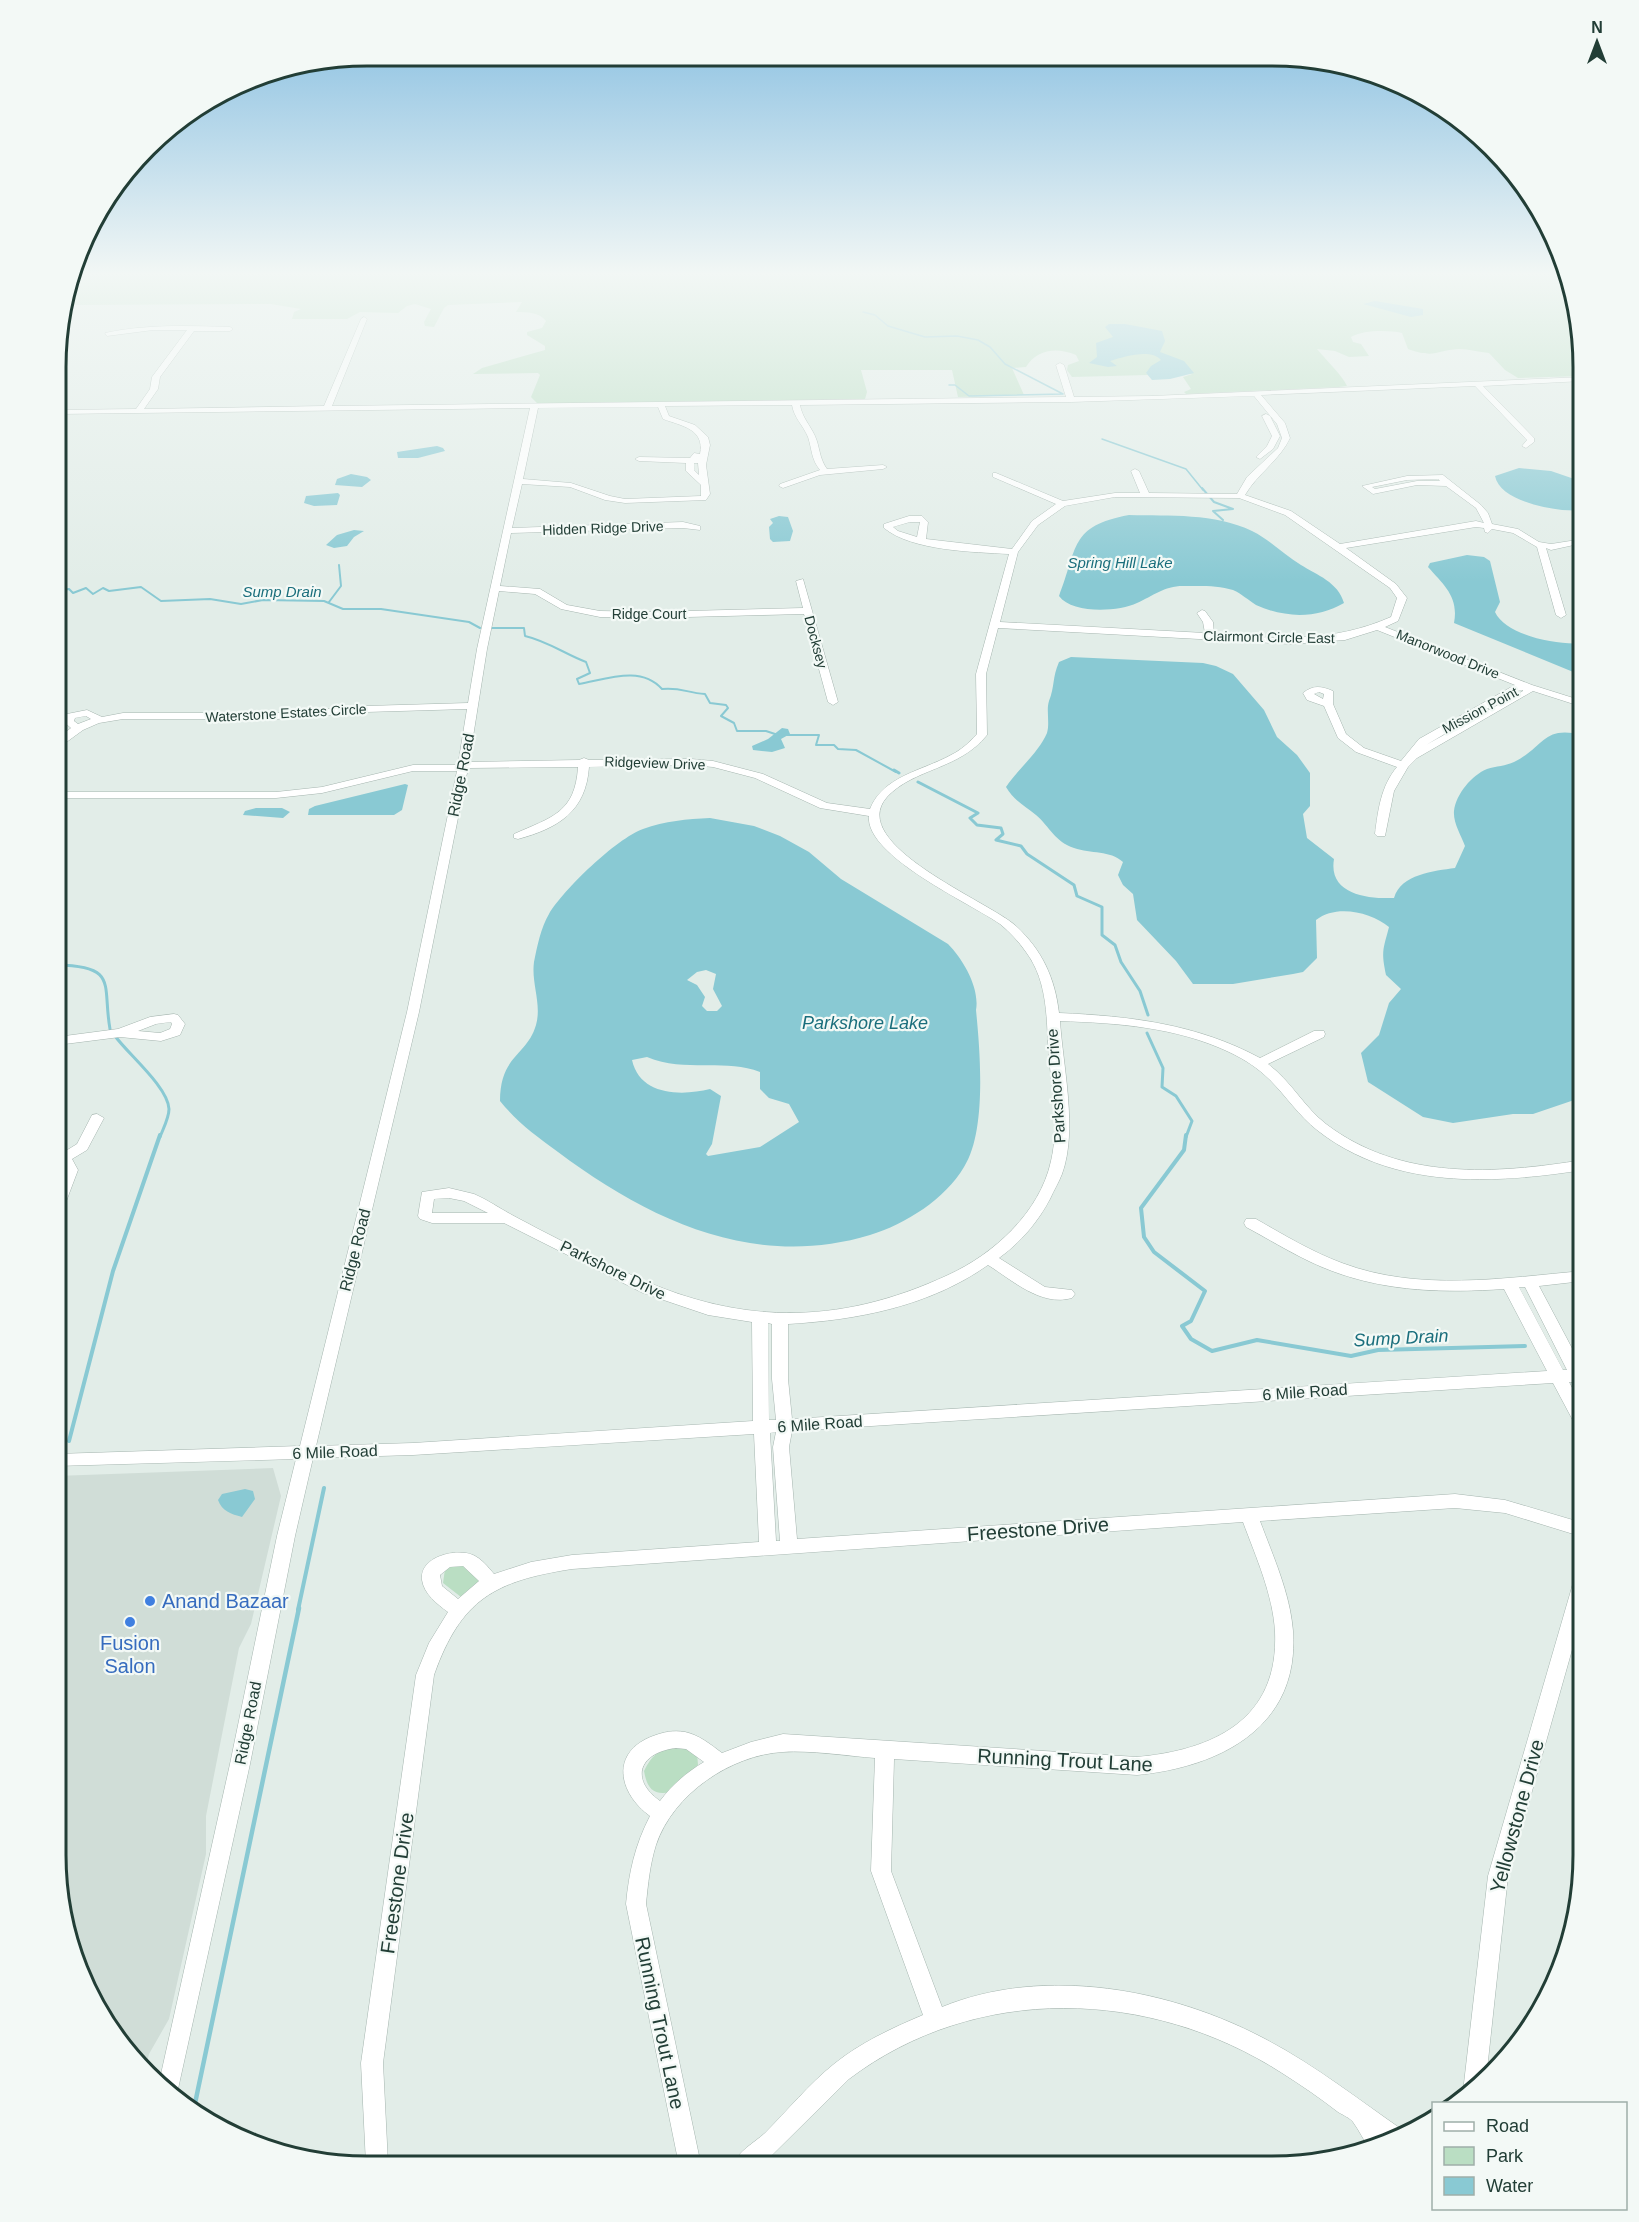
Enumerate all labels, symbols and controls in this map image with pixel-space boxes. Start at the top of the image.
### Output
north arrow [1567,12,1627,72]
text: N [1591,19,1603,36]
street label: Hidden Ridge Drive [542,518,664,538]
water label: Spring Hill Lake [1067,554,1173,571]
water label: Sump Drain [242,583,322,600]
street label: Ridge Court [612,606,686,622]
street label: Docksey [801,614,831,670]
street label: Manorwood Drive [1394,626,1502,682]
street label: Clairmont Circle East [1203,628,1335,646]
street label: Mission Point [1439,683,1521,737]
street label: Waterstone Estates Circle [205,701,367,725]
street label: Ridge Road [445,732,477,818]
street label: Ridgeview Drive [604,753,706,773]
water label: Parkshore Lake [802,1013,928,1033]
street label: Parkshore Drive [1044,1028,1068,1144]
street label: Ridge Road [337,1207,373,1293]
street label: Parkshore Drive [558,1237,668,1303]
water label: Sump Drain [1353,1326,1449,1350]
street label: 6 Mile Road [1262,1381,1348,1403]
street label: 6 Mile Road [777,1413,863,1435]
street label: 6 Mile Road [292,1442,378,1462]
street label: Freestone Drive [966,1513,1110,1545]
place label: Anand Bazaar [162,1590,289,1612]
marker: Anand Bazaar [143,1594,157,1608]
marker: Fusion Salon [123,1615,137,1629]
place label: Fusion Salon [100,1632,160,1677]
street label: Ridge Road [232,1680,264,1766]
street label: Yellowstone Drive [1486,1737,1548,1895]
street label: Running Trout Lane [977,1744,1153,1776]
street label: Freestone Drive [376,1811,418,1955]
street label: Running Trout Lane [631,1935,689,2111]
legend [1432,2102,1627,2210]
text: Road [1486,2116,1529,2136]
text: Park [1486,2146,1524,2166]
text: Water [1486,2176,1533,2196]

